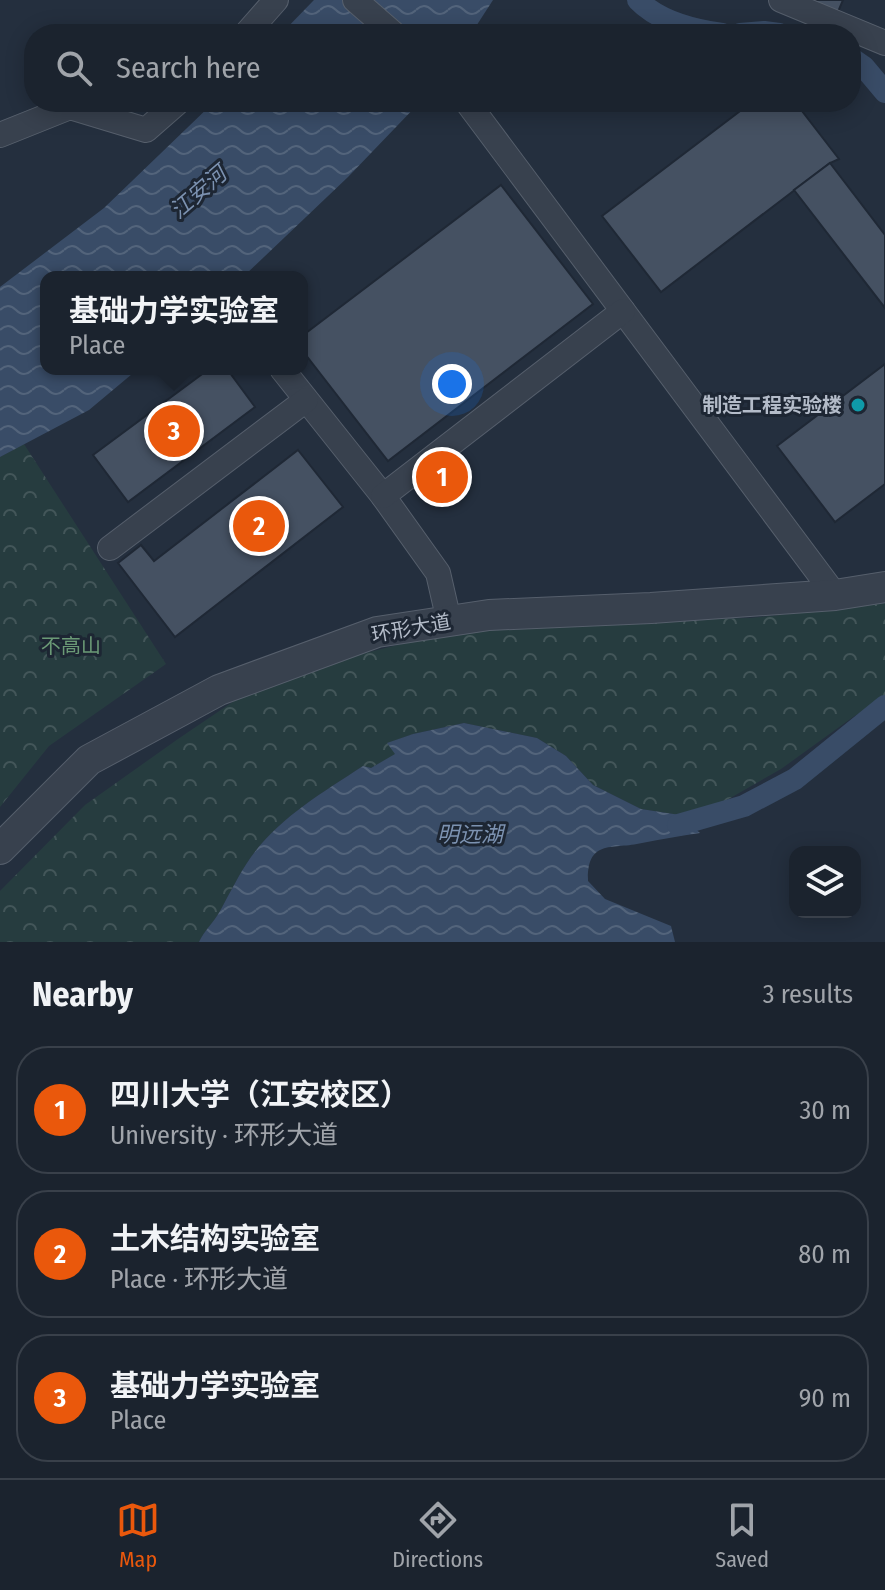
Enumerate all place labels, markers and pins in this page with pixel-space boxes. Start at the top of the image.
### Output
place label: 制造工程实验楼 [702,393,842,417]
marker: 制造工程实验楼 [849,396,867,414]
pin: 3 [148,401,200,461]
pin: 1 [416,447,468,507]
pin: 2 [233,496,285,556]

